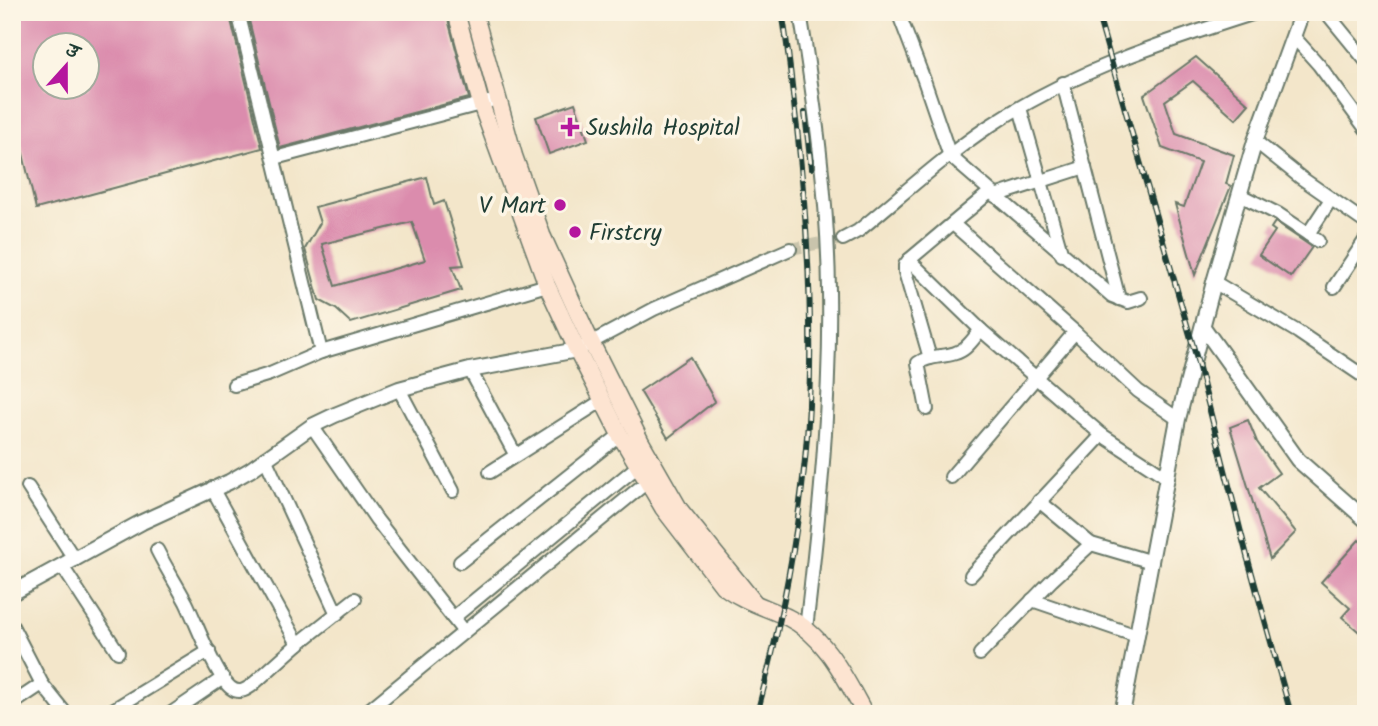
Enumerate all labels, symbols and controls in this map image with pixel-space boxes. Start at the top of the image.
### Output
north arrow [32,32,102,102]
text: उ [60,36,86,70]
place label: Sushila Hospital [586,111,740,147]
marker: Sushila Hospital [560,117,580,137]
place label: V Mart [479,189,547,225]
marker: V Mart [552,197,568,213]
place label: Firstcry [589,216,662,252]
marker: Firstcry [567,224,583,240]

